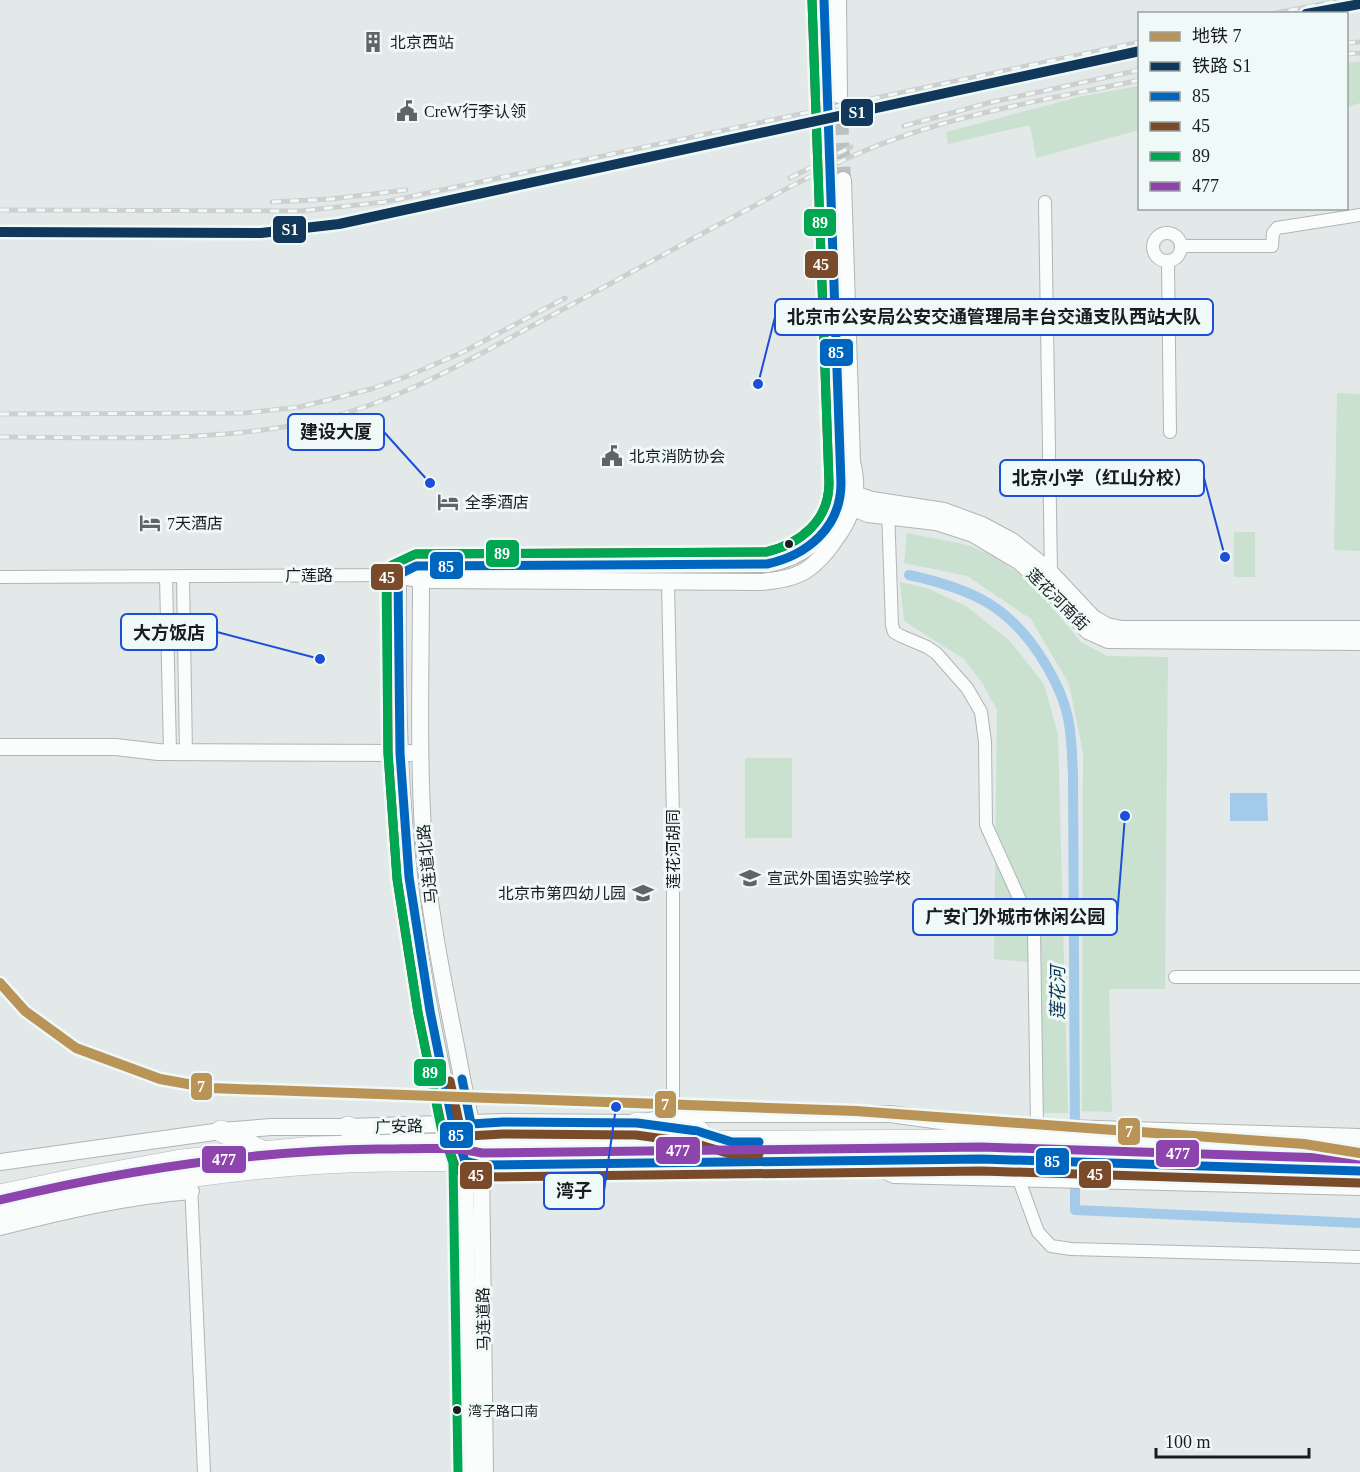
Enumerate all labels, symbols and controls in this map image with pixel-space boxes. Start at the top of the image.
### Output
legend [1138,12,1348,210]
text: 地铁 7 [1192,26,1242,46]
building icon: 北京西站 [361,30,385,54]
place label: 北京西站 [390,34,454,51]
text: 铁路 S1 [1192,56,1252,76]
text: 85 [1192,86,1210,106]
line badge: S1 [840,98,874,127]
public building icon: CreW行李认领 [395,99,419,123]
place label: CreW行李认领 [424,103,526,120]
text: S1 [849,104,865,121]
text: 45 [1192,116,1210,136]
text: 89 [1192,146,1210,166]
text: 477 [1192,176,1219,196]
line badge: 89 [803,208,837,237]
text: 89 [812,214,828,231]
line badge: S1 [272,215,307,244]
text: S1 [282,221,298,238]
line badge: 45 [804,250,839,279]
text: 45 [813,256,829,273]
callout: 北京市公安局公安交通管理局丰台交通支队西站大队 [775,299,1213,335]
text: 北京市公安局公安交通管理局丰台交通支队西站大队 [787,307,1201,327]
line badge: 85 [819,338,854,367]
text: 85 [828,344,844,361]
callout: 建设大厦 [288,414,384,450]
text: 建设大厦 [300,422,372,442]
public building icon: 北京消防协会 [600,444,624,468]
place label: 北京消防协会 [629,448,725,465]
callout: 北京小学（红山分校） [1000,460,1204,496]
text: 北京小学（红山分校） [1012,468,1192,488]
hotel icon: 全季酒店 [436,490,460,514]
place label: 全季酒店 [465,494,529,511]
hotel icon: 7天酒店 [138,511,162,535]
place label: 7天酒店 [167,515,223,532]
unlabelled marker [783,538,795,550]
line badge: 89 [485,539,520,568]
text: 89 [494,545,510,562]
line badge: 85 [429,551,464,580]
text: 85 [438,558,454,575]
line badge: 45 [370,563,404,591]
street label: 莲花河南街 [1023,565,1092,634]
street label: 广莲路 [285,567,333,584]
text: 45 [379,569,395,586]
callout: 大方饭店 [121,614,217,650]
text: 大方饭店 [133,623,205,643]
street label: 莲花河胡同 [665,809,682,889]
street label: 马连道北路 [415,823,440,905]
school or university icon: 宣武外国语实验学校 [738,866,762,890]
place label: 宣武外国语实验学校 [767,870,911,887]
school or university icon: 北京市第四幼儿园 [631,881,655,905]
place label: 北京市第四幼儿园 [498,885,626,902]
callout: 广安门外城市休闲公园 [913,899,1117,935]
text: 广安门外城市休闲公园 [925,907,1105,927]
water label: 莲花河 [1048,963,1068,1020]
line badge: 89 [413,1058,447,1087]
text: 89 [422,1064,438,1081]
line badge: 7 [190,1072,213,1101]
text: 7 [197,1078,205,1095]
line badge: 7 [654,1090,677,1119]
text: 7 [661,1096,669,1113]
line badge: 7 [1117,1117,1141,1146]
street label: 广安路 [375,1118,423,1135]
line badge: 85 [439,1121,474,1149]
text: 7 [1125,1123,1133,1140]
text: 85 [448,1127,464,1144]
line badge: 477 [655,1136,701,1165]
line badge: 477 [1155,1139,1200,1168]
text: 477 [666,1142,690,1159]
line badge: 477 [201,1145,247,1174]
text: 477 [1166,1145,1190,1162]
line badge: 85 [1035,1147,1070,1176]
text: 477 [212,1151,236,1168]
text: 85 [1044,1153,1060,1170]
line badge: 45 [1078,1160,1112,1189]
line badge: 45 [459,1161,493,1190]
text: 45 [1087,1166,1103,1183]
text: 45 [468,1167,484,1184]
callout: 湾子 [544,1173,604,1209]
text: 湾子 [556,1181,592,1201]
street label: 马连道路 [474,1287,493,1351]
marker: 湾子路口南 [451,1404,463,1416]
place label: 湾子路口南 [468,1404,538,1419]
scale bar [1156,1421,1309,1459]
text: 100 m [1165,1432,1211,1452]

